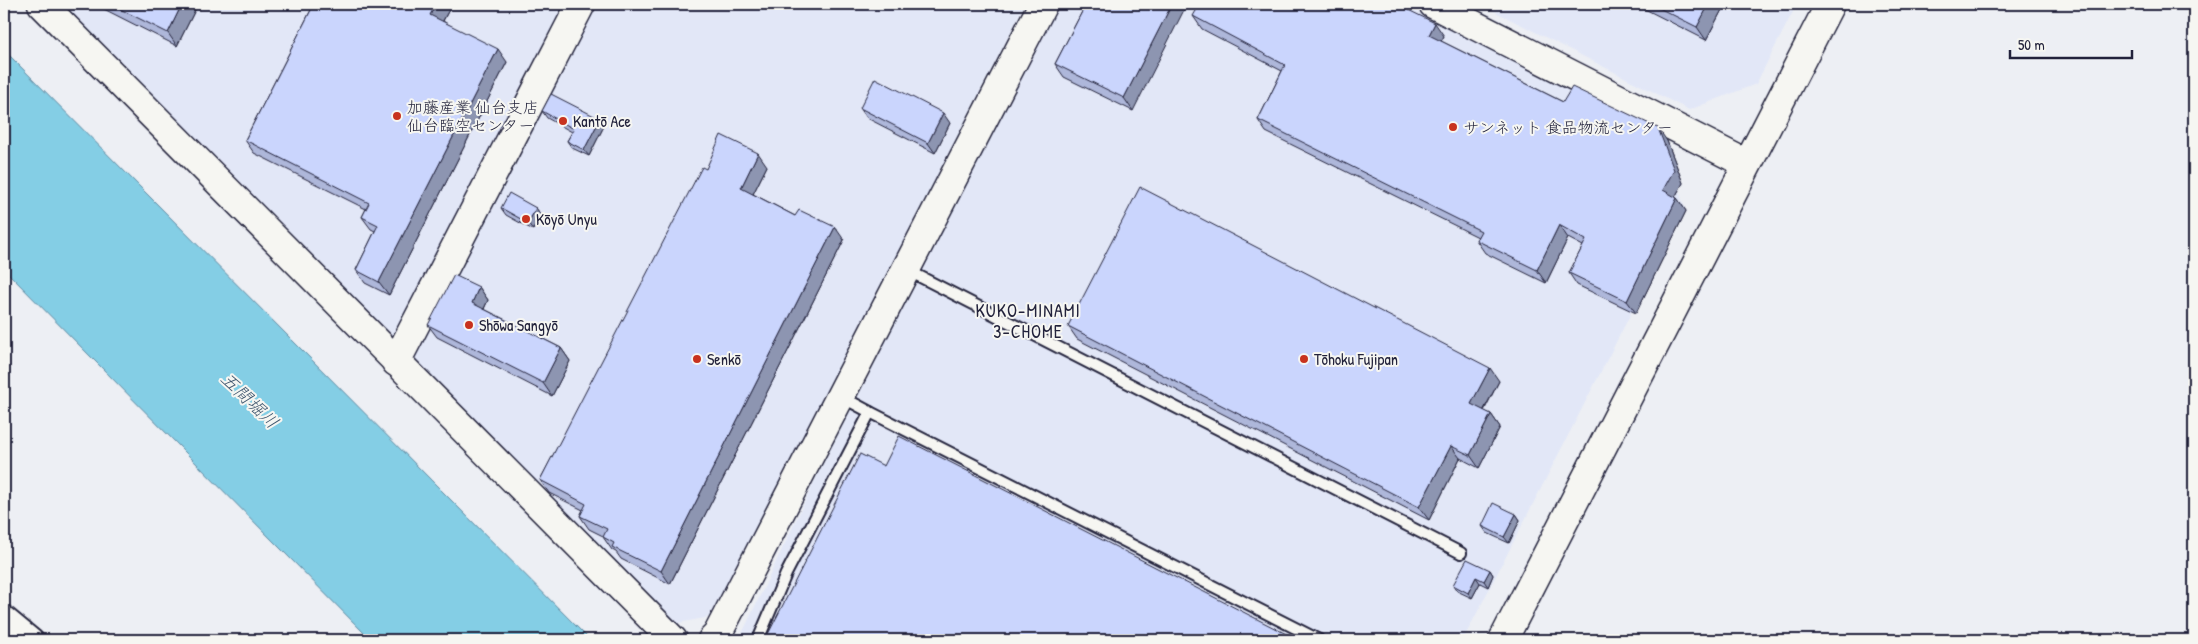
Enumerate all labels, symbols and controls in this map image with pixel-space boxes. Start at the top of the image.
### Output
scale bar [2010,28,2133,60]
text: 50 m [2018,34,2045,55]
place label: 加藤産業 仙台支店 仙台臨空センター [407,96,539,136]
marker: 加藤産業 仙台支店 仙台臨空センター [391,110,403,122]
place label: Kantō Ace [573,110,632,132]
marker: Kantō Ace [557,115,569,127]
place label: サンネット 食品物流センター [1463,116,1673,138]
marker: サンネット 食品物流センター [1447,121,1459,133]
place label: Kōyō Unyu [536,208,598,230]
marker: Kōyō Unyu [520,213,532,225]
district label: KUKO-MINAMI 3-CHOME [975,298,1081,344]
place label: Shōwa Sangyō [479,314,559,336]
marker: Shōwa Sangyō [463,319,475,331]
place label: Senkō [707,348,742,370]
place label: Tōhoku Fujipan [1314,348,1398,370]
marker: Senkō [691,353,703,365]
marker: Tōhoku Fujipan [1298,353,1310,365]
water label: 五間堀川 [215,366,285,434]

